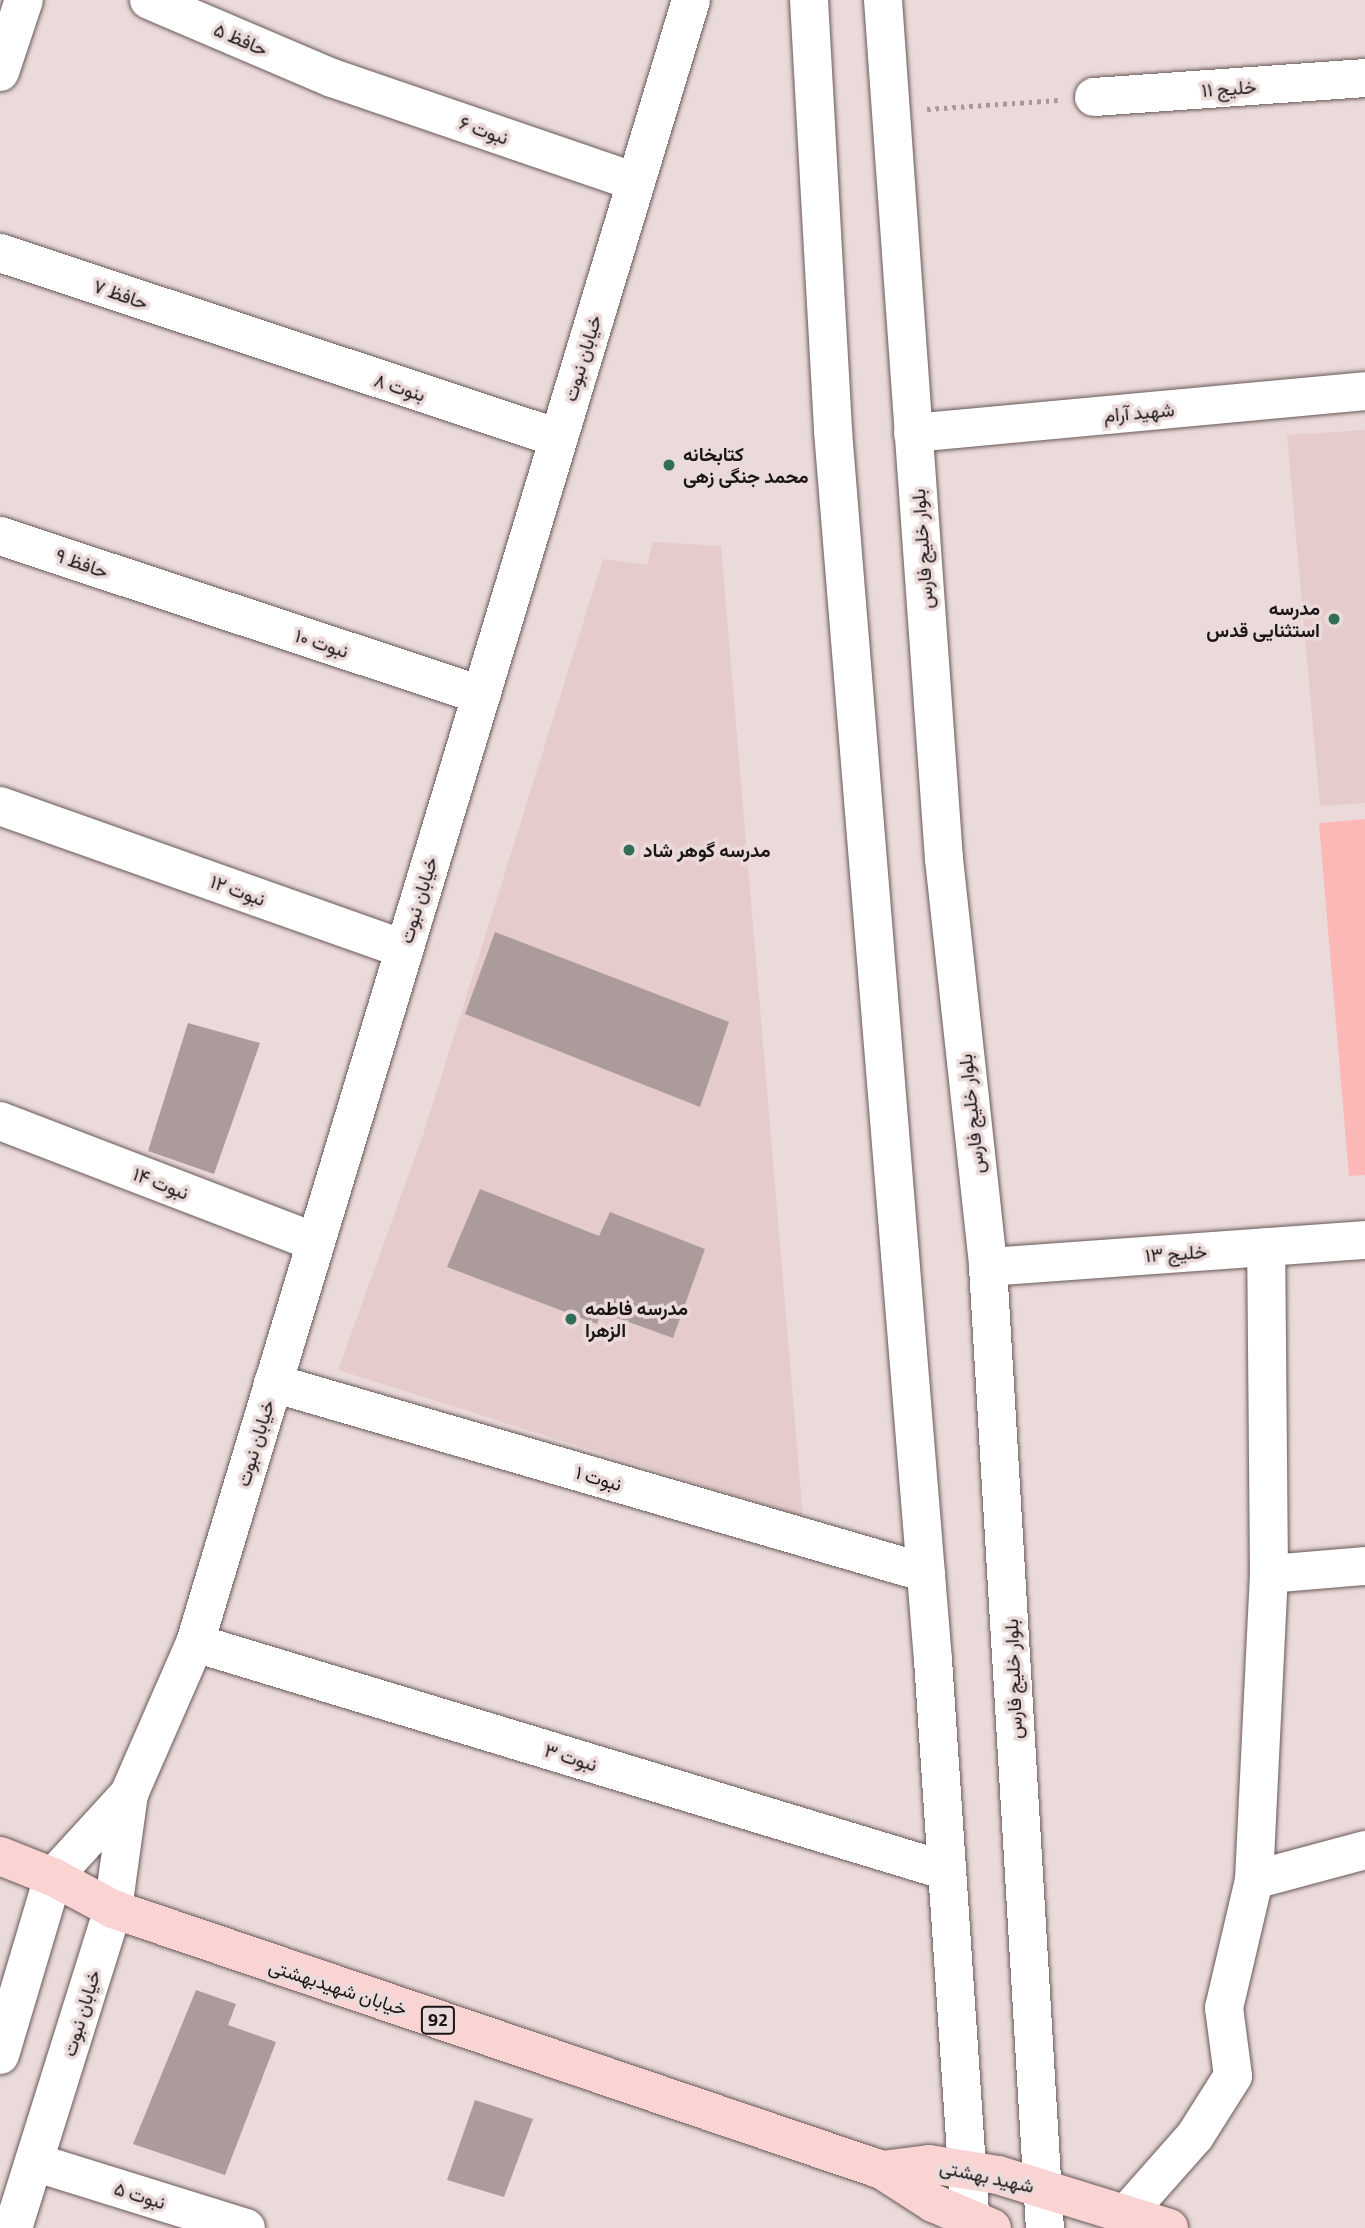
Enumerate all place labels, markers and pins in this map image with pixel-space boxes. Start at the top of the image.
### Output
place label: کتابخانه محمد جنگی زهی [683,443,809,487]
marker: کتابخانه محمد جنگی زهی [661,457,677,473]
place label: مدرسه استثنایی قدس [1206,597,1320,641]
marker: مدرسه استثنایی قدس [1326,611,1342,627]
place label: مدرسه گوهر شاد [643,839,771,861]
marker: مدرسه گوهر شاد [621,842,637,858]
place label: مدرسه فاطمه الزهرا [585,1297,688,1341]
marker: مدرسه فاطمه الزهرا [563,1311,579,1327]

